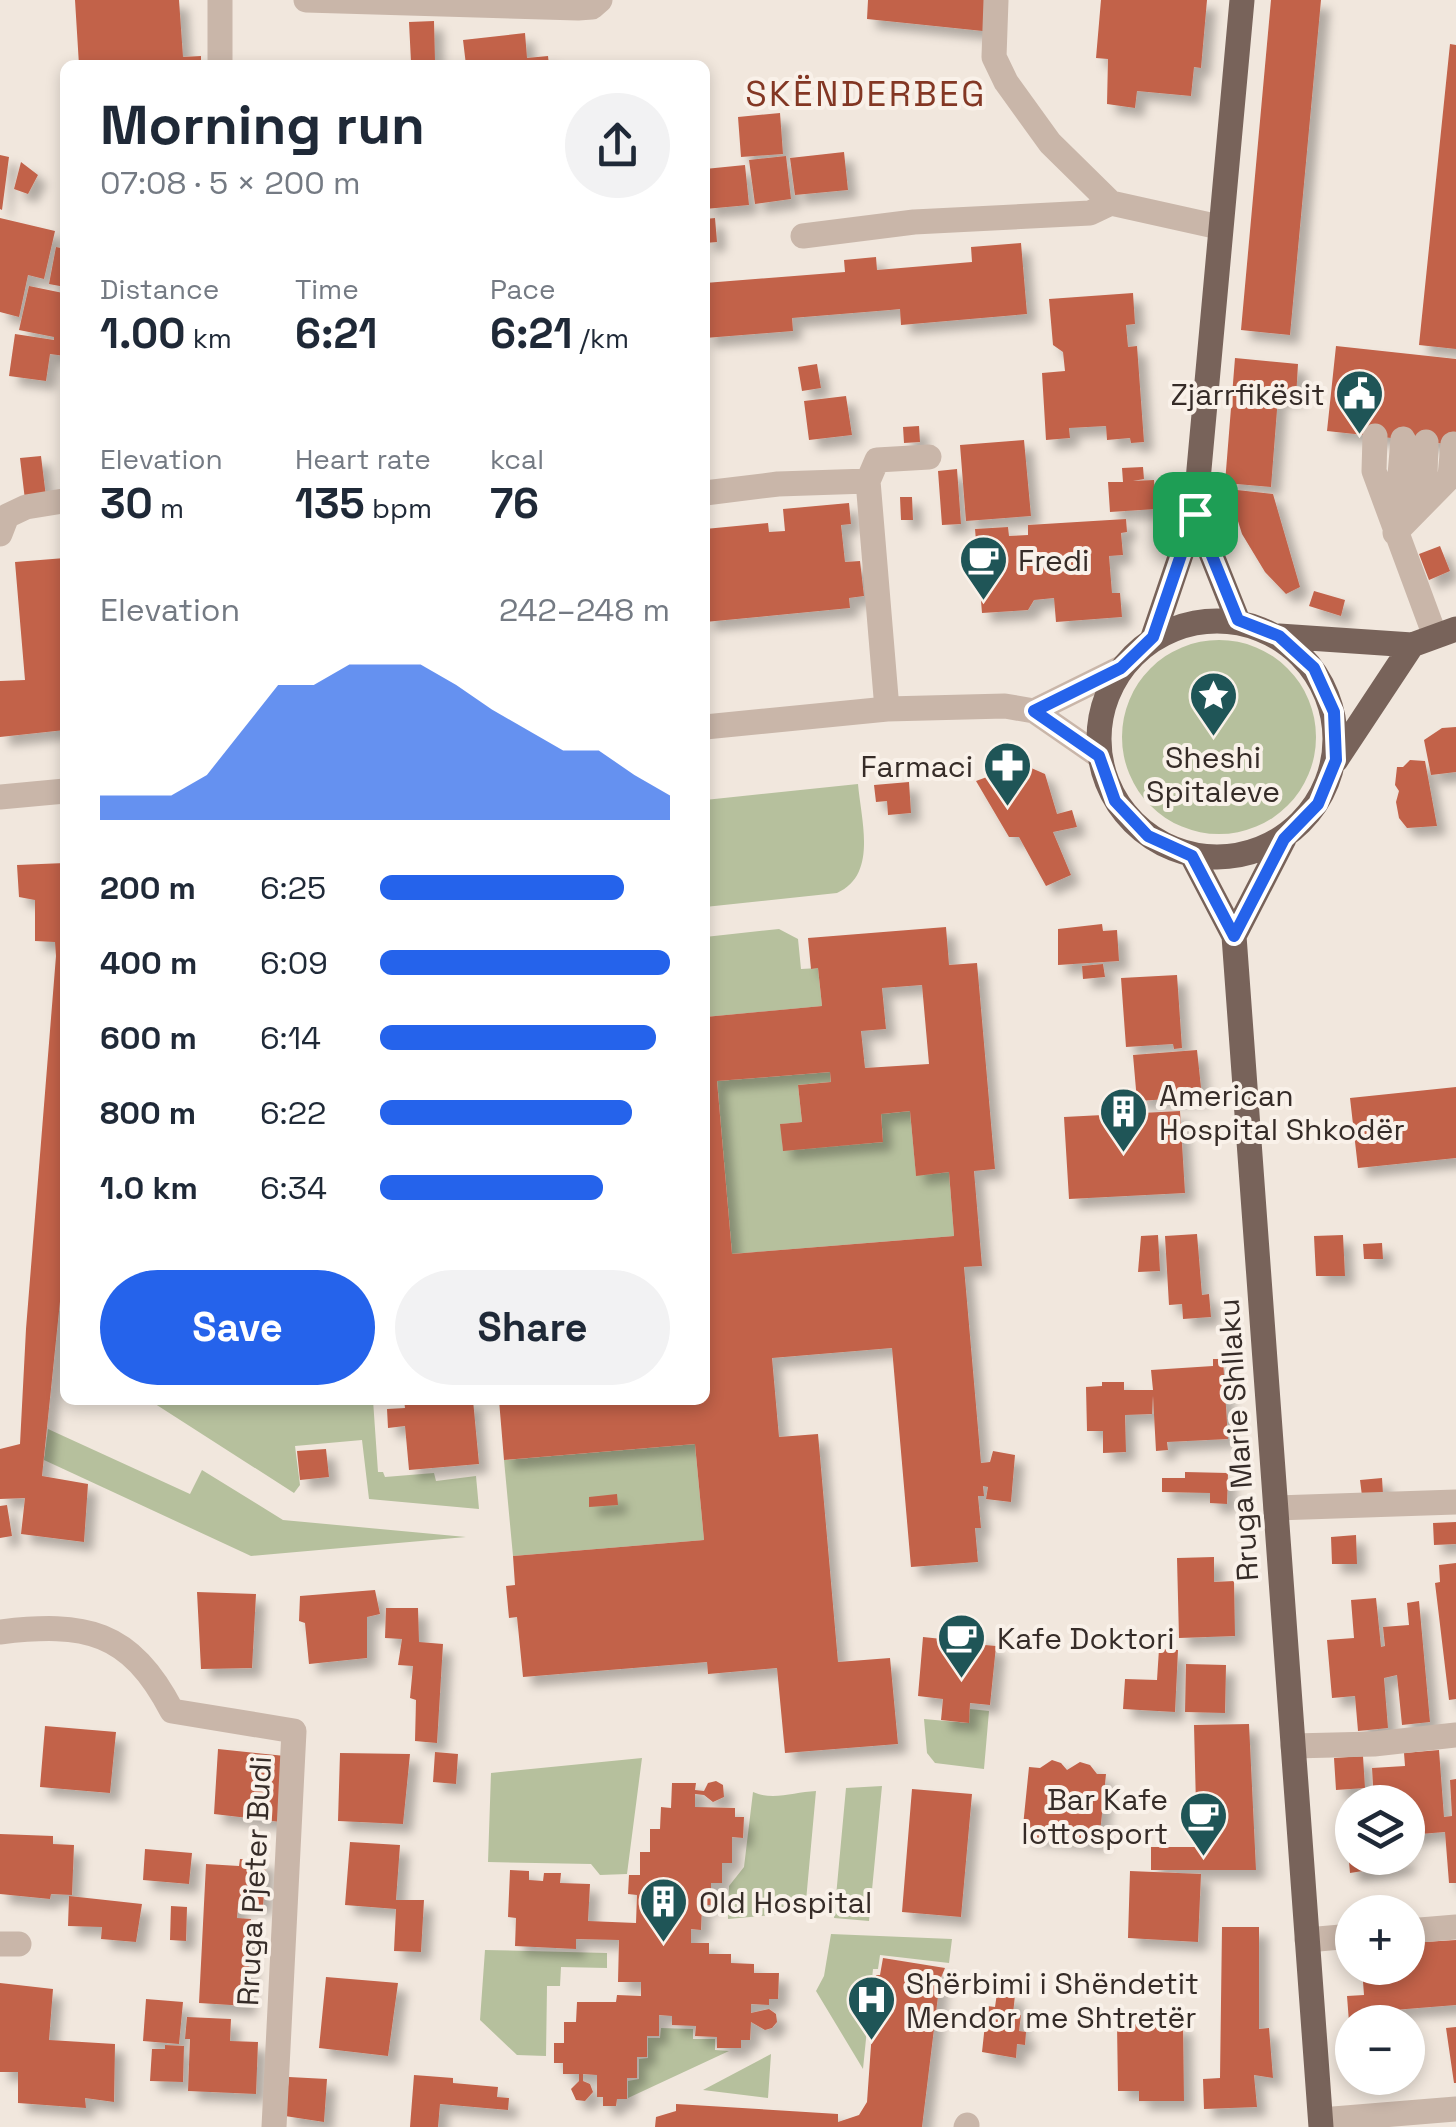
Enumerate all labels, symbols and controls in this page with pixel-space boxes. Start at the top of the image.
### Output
district label: SKËNDERBEG [745,72,987,116]
text: Morning run [100,90,425,160]
button: share [565,93,670,198]
text: 07:08 · 5 × 200 m [100,163,361,203]
text: Distance [100,271,219,307]
text: Time [295,271,359,307]
text: Pace [490,271,556,307]
text: 1.00 [100,307,185,360]
text: 6:21 [295,307,377,360]
text: 6:21 [490,307,572,360]
text: km [185,320,232,356]
text: /km [572,320,629,356]
public building icon: Zjarrfikësit [1334,368,1386,436]
place label: Zjarrfikësit [1170,375,1325,414]
text: Elevation [100,441,223,477]
text: Heart rate [295,441,431,477]
text: kcal [490,441,544,477]
pin [1153,472,1238,557]
text: 30 [100,477,153,530]
text: 135 [295,477,365,530]
text: 76 [490,477,539,530]
icon: arrive [1168,487,1223,542]
text: m [153,490,184,526]
text: bpm [365,490,432,526]
cafe icon: Fredi [957,534,1009,602]
place label: Fredi [1018,541,1089,580]
text: Elevation [100,590,240,630]
text: 242–248 m [499,590,670,630]
place icon: Sheshi Spitaleve [1187,670,1239,738]
place label: Sheshi Spitaleve [1146,738,1280,811]
pharmacy icon: Farmaci [982,740,1034,808]
place label: Farmaci [861,747,973,786]
text: 200 m [100,868,196,908]
text: 6:25 [260,868,326,908]
text: 400 m [100,943,197,983]
text: 6:09 [260,943,328,983]
text: 600 m [100,1018,197,1058]
text: 6:14 [260,1018,321,1058]
place label: American Hospital Shkodër [1159,1076,1405,1149]
building icon: American Hospital Shkodër [1098,1086,1150,1154]
text: 800 m [100,1093,196,1133]
text: 6:22 [260,1093,326,1133]
text: 1.0 km [100,1168,198,1208]
text: 6:34 [260,1168,327,1208]
button: Save [100,1270,375,1385]
button: Share [395,1270,670,1385]
street label: Rruga Marie Shllaku [1209,1297,1267,1583]
cafe icon: Kafe Doktori [936,1612,988,1680]
place label: Kafe Doktori [997,1619,1175,1658]
street label: Rruga Pjeter Budi [228,1755,280,2007]
place label: Bar Kafe lottosport [1021,1780,1168,1853]
map controls [1335,1785,1425,2095]
button: layers [1335,1785,1425,1875]
cafe icon: Bar Kafe lottosport [1177,1790,1229,1858]
building icon: Old Hospital [638,1876,690,1944]
place label: Old Hospital [699,1883,872,1922]
button: + [1335,1895,1425,1985]
place label: Shërbimi i Shëndetit Mendor me Shtretër [906,1964,1199,2037]
hospital icon: Shërbimi i Shëndetit Mendor me Shtretër [845,1974,897,2042]
button: − [1335,2005,1425,2095]

